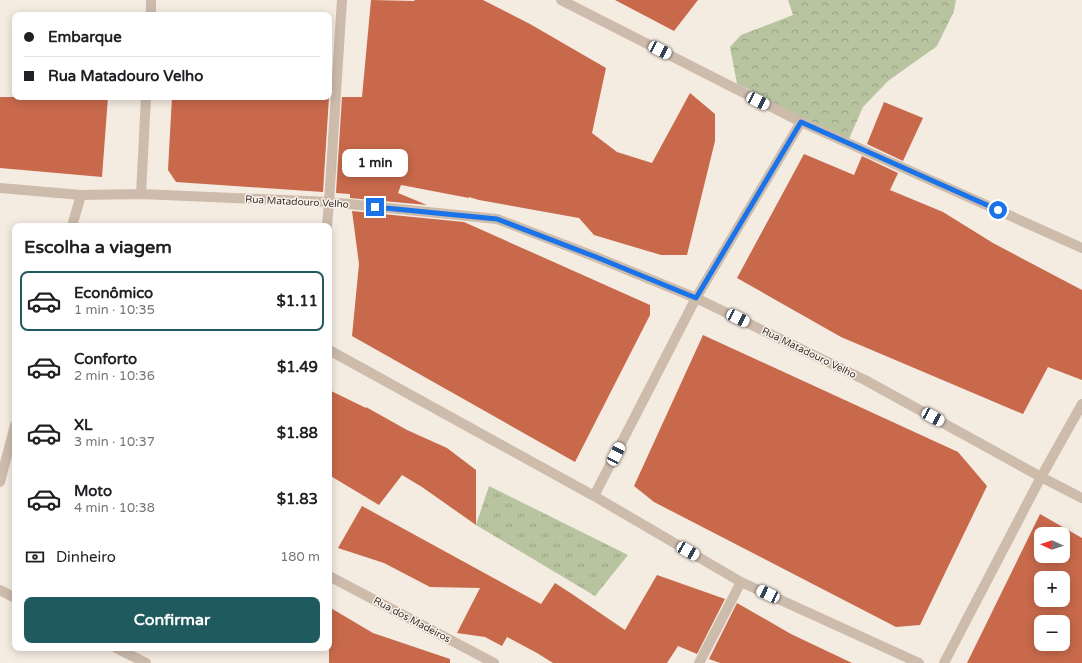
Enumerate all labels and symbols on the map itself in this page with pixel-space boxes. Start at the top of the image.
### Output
car [647,39,673,61]
car [745,90,771,112]
callout: 1 min [342,149,408,177]
street label: Rua Matadouro Velho [245,193,349,211]
route end [366,198,384,216]
route start [989,201,1007,219]
car [725,307,751,329]
street label: Rua Matadouro Velho [760,325,858,381]
car [920,406,946,428]
car [605,441,627,467]
north arrow [1034,527,1070,563]
car [675,540,701,562]
car [755,583,781,605]
street label: Rua dos Madeiros [371,595,453,645]

